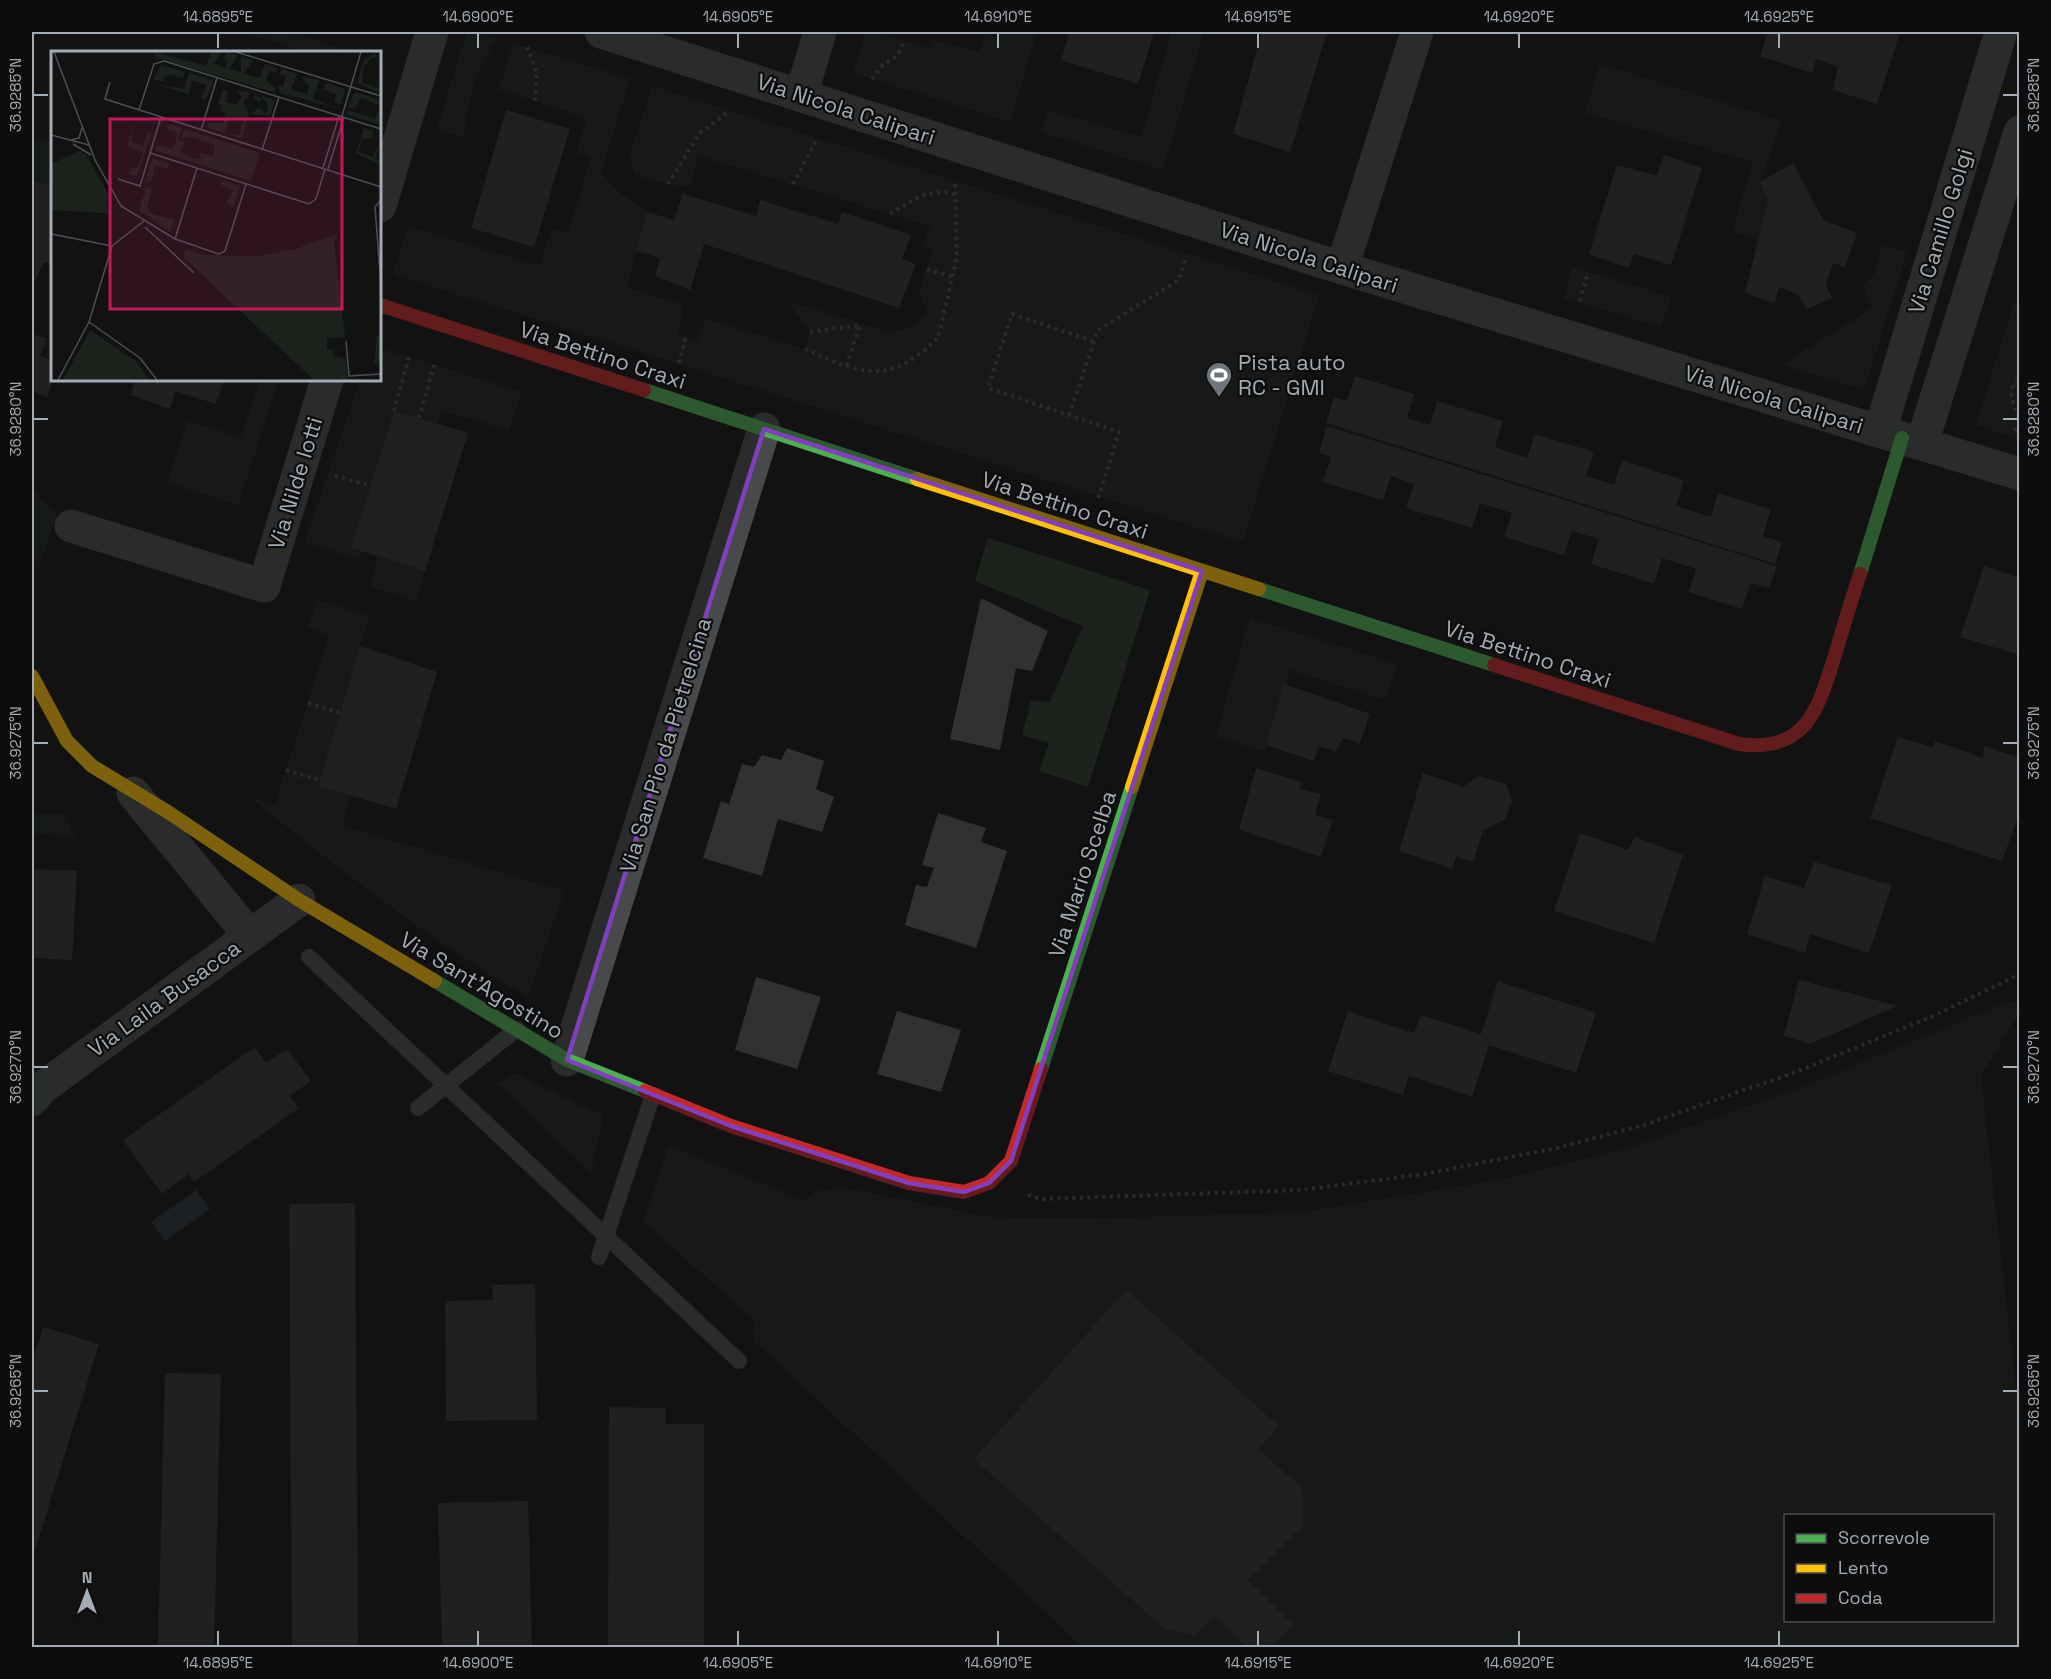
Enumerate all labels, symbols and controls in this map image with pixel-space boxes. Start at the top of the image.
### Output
text: 14.6895°E [183,7,253,26]
text: 14.6900°E [442,7,514,26]
text: 14.6905°E [703,7,773,26]
text: 14.6910°E [964,7,1032,26]
text: 14.6915°E [1224,7,1292,26]
text: 14.6920°E [1484,7,1554,26]
text: 14.6925°E [1744,7,1814,26]
inset map [51,51,381,381]
text: 36.9285°N [6,58,25,132]
text: 36.9285°N [2024,58,2043,132]
street label: Via Nicola Calipari [753,67,939,151]
street label: Via Camillo Golgi [1902,145,1978,317]
street label: Via Nicola Calipari [1216,215,1402,299]
street label: Via Bettino Craxi [516,315,690,395]
place label: Pista auto RC - GMI [1238,348,1345,401]
street label: Via Nicola Calipari [1681,358,1867,440]
sports icon: Pista auto RC - GMI [1204,360,1234,398]
text: 36.9280°N [6,382,25,456]
text: 36.9280°N [2024,382,2043,456]
street label: Via Nilde Iotti [262,413,328,553]
street label: Via Bettino Craxi [978,465,1152,545]
street label: Via San Pio da Pietrelcina [613,614,717,876]
street label: Via Bettino Craxi [1441,614,1615,694]
text: 36.9275°N [6,706,25,780]
text: 36.9275°N [2024,706,2043,780]
street label: Via Mario Scelba [1042,787,1122,961]
street label: Via Sant'Agostino [395,925,569,1045]
street label: Via Laila Busacca [82,933,246,1063]
text: 36.9270°N [6,1030,25,1104]
text: 36.9270°N [2024,1030,2043,1104]
text: 36.9265°N [6,1354,25,1428]
text: 36.9265°N [2024,1354,2043,1428]
legend [1784,1514,1994,1622]
text: Scorrevole [1838,1526,1930,1549]
text: Lento [1838,1556,1888,1579]
north arrow [57,1562,117,1622]
text: N [82,1567,92,1588]
text: Coda [1838,1586,1883,1609]
text: 14.6895°E [183,1653,253,1672]
text: 14.6900°E [442,1653,514,1672]
text: 14.6905°E [703,1653,773,1672]
text: 14.6910°E [964,1653,1032,1672]
text: 14.6915°E [1224,1653,1292,1672]
text: 14.6920°E [1484,1653,1554,1672]
text: 14.6925°E [1744,1653,1814,1672]

